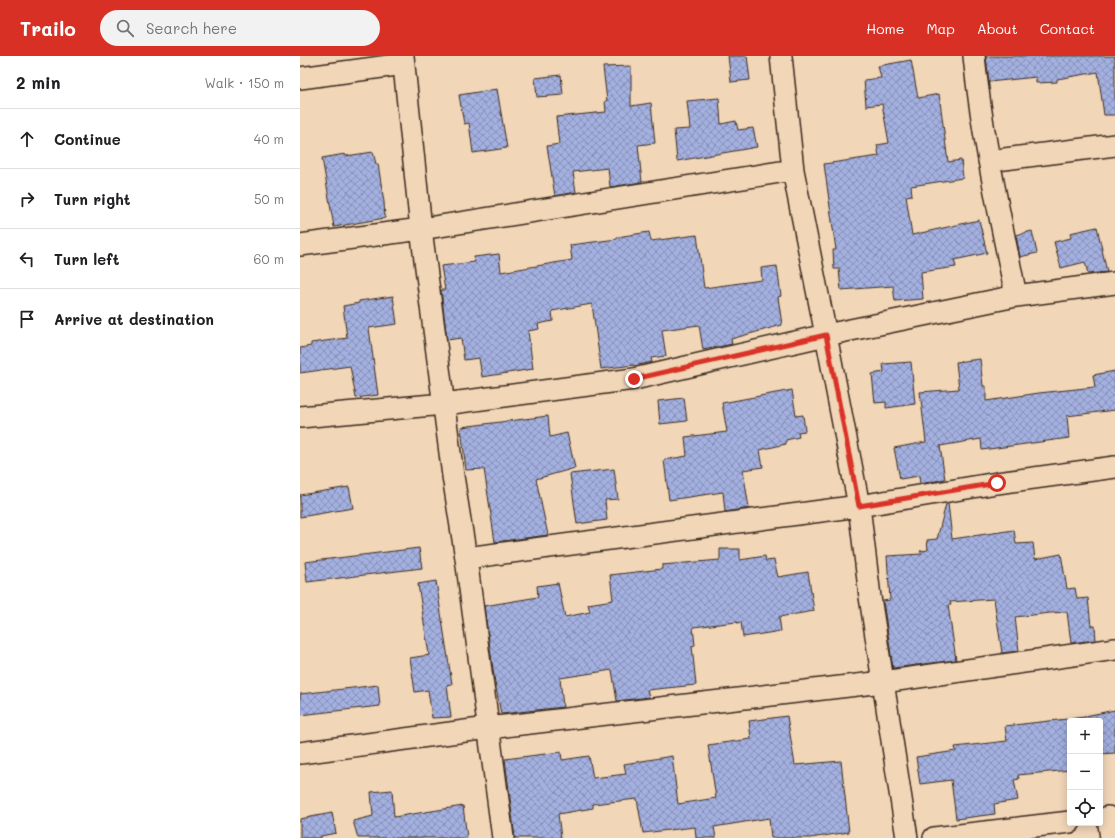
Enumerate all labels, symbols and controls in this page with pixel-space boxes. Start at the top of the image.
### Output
search box [100,10,380,46]
text: Trailo [20,16,76,41]
icon: search [114,17,136,39]
text: Search here [146,18,237,38]
text: Home [866,19,904,38]
text: Map [926,19,955,38]
text: About [977,19,1018,38]
text: Contact [1040,19,1095,38]
text: 2 min [16,71,61,93]
text: Walk · 150 m [204,74,284,91]
icon: ahead [16,128,38,150]
text: Continue [54,129,121,149]
text: 40 m [254,130,284,147]
icon: right [16,188,38,210]
text: Turn right [54,189,131,209]
text: 50 m [254,190,284,207]
icon: left [16,248,38,270]
text: Turn left [54,249,119,269]
text: 60 m [254,250,284,267]
icon: arrive [16,308,38,330]
text: Arrive at destination [54,309,214,329]
route end [625,370,643,388]
route start [988,474,1006,492]
map controls [1067,718,1103,826]
button: + [1067,718,1103,754]
button: − [1067,754,1103,790]
button: locate [1067,790,1103,826]

